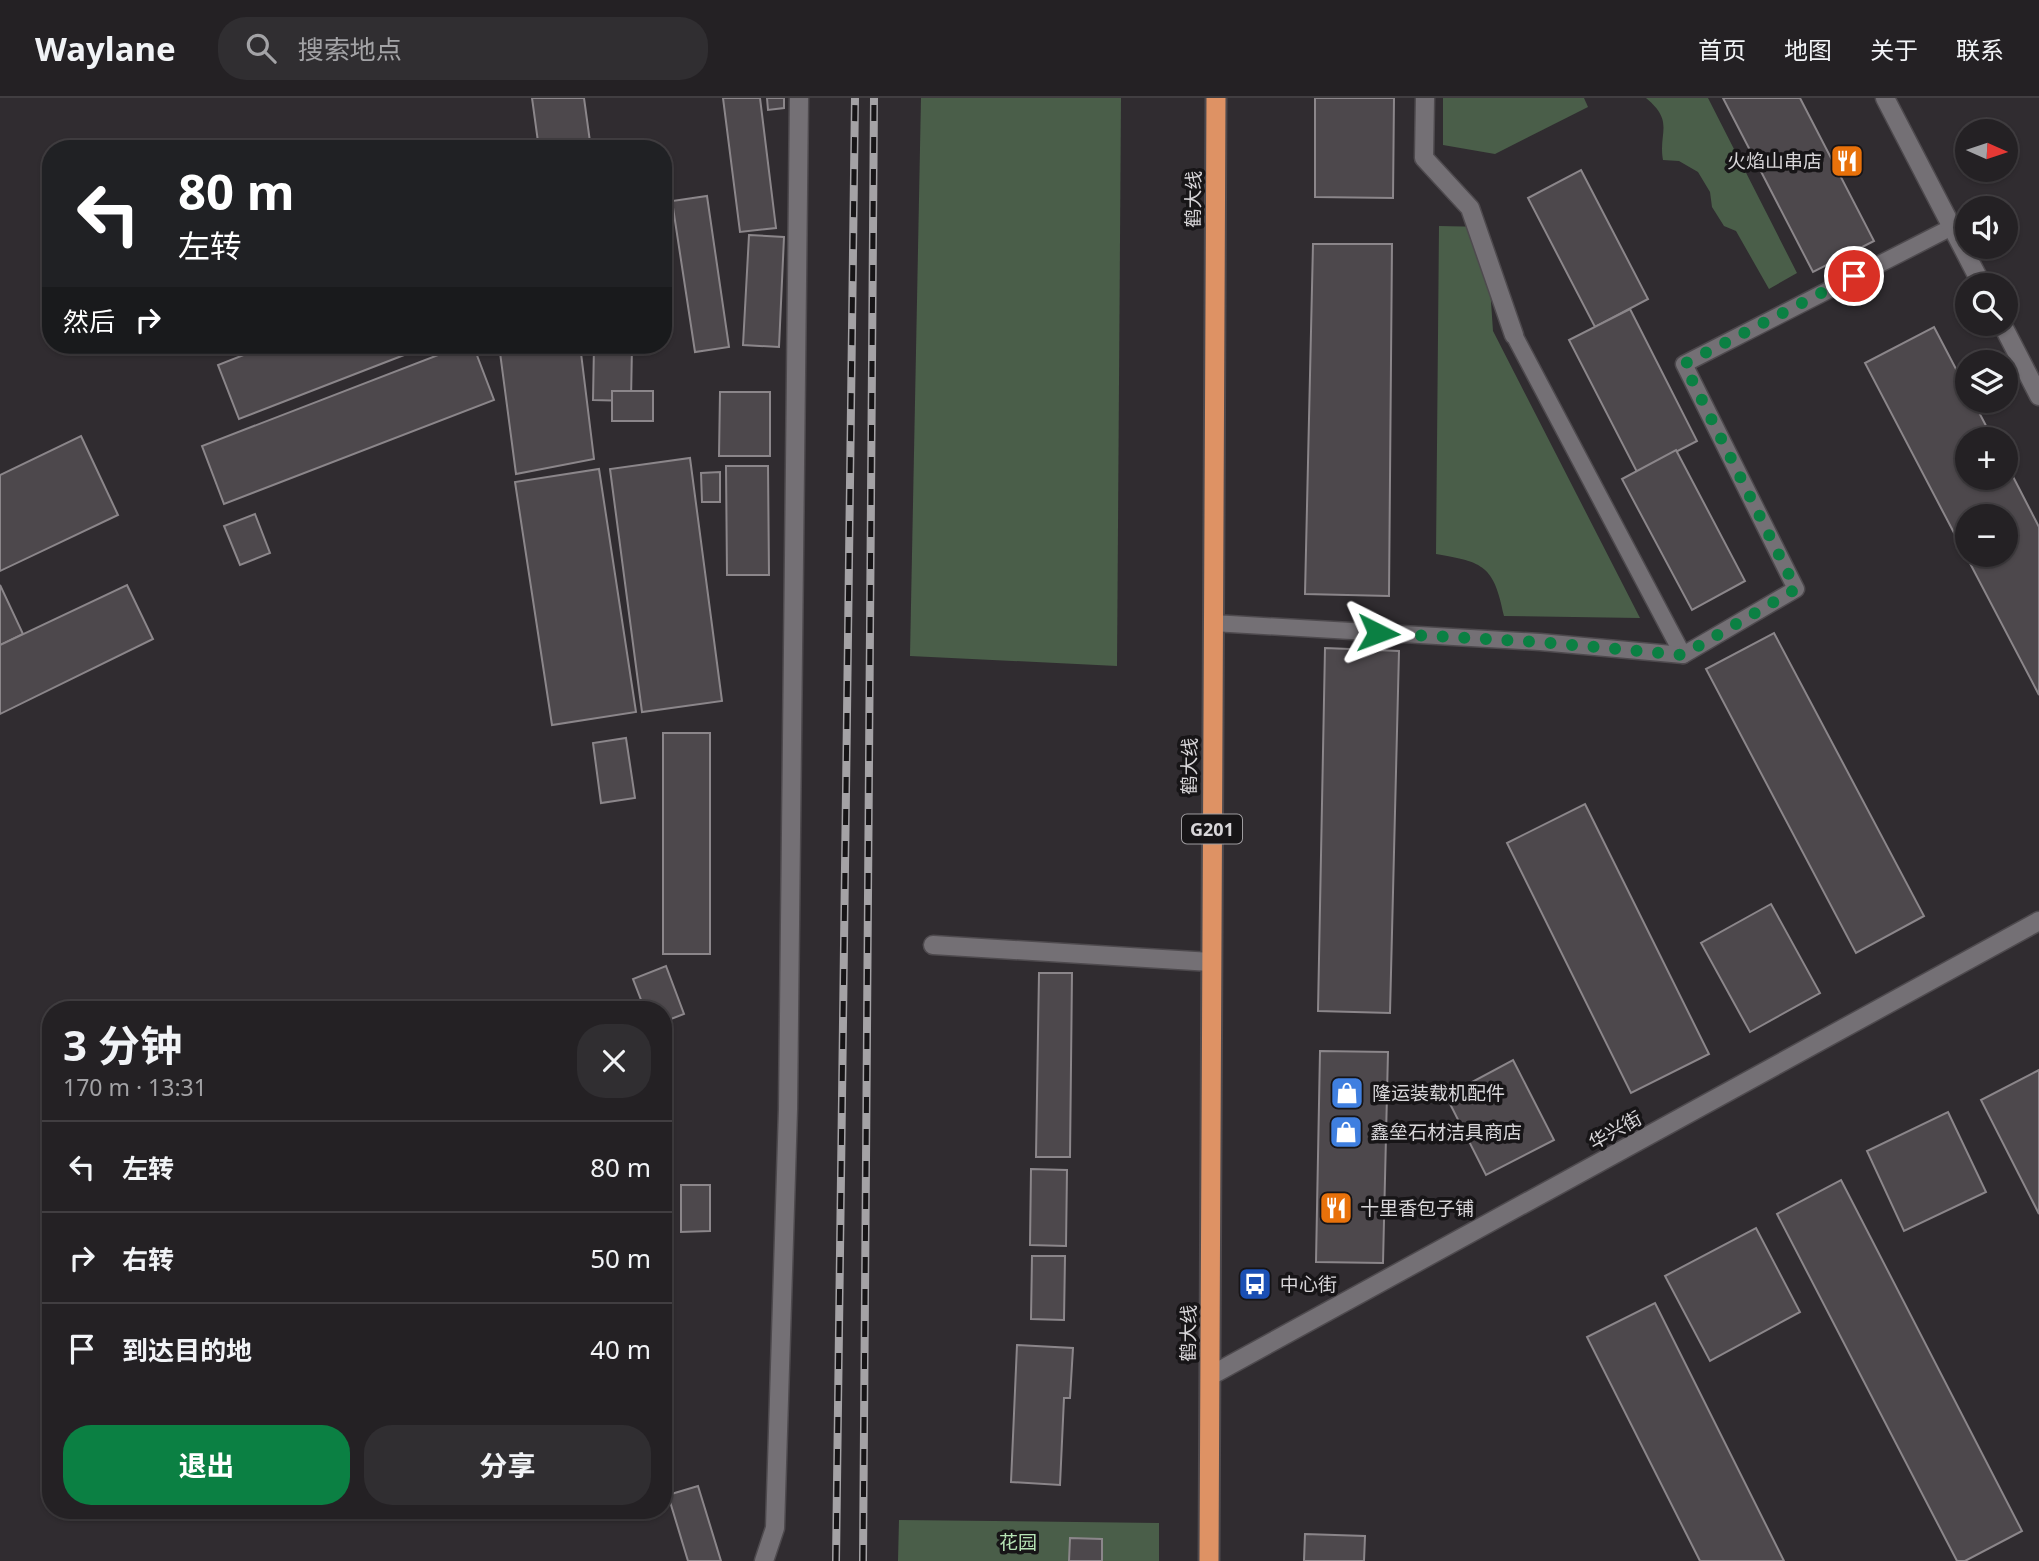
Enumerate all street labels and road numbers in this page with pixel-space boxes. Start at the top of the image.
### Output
street label: 鹤大线 [1180,170,1206,228]
street label: 鹤大线 [1176,737,1202,795]
road number: G201 [1182,814,1242,844]
street label: 华兴街 [1584,1105,1646,1155]
street label: 鹤大线 [1175,1304,1201,1362]

